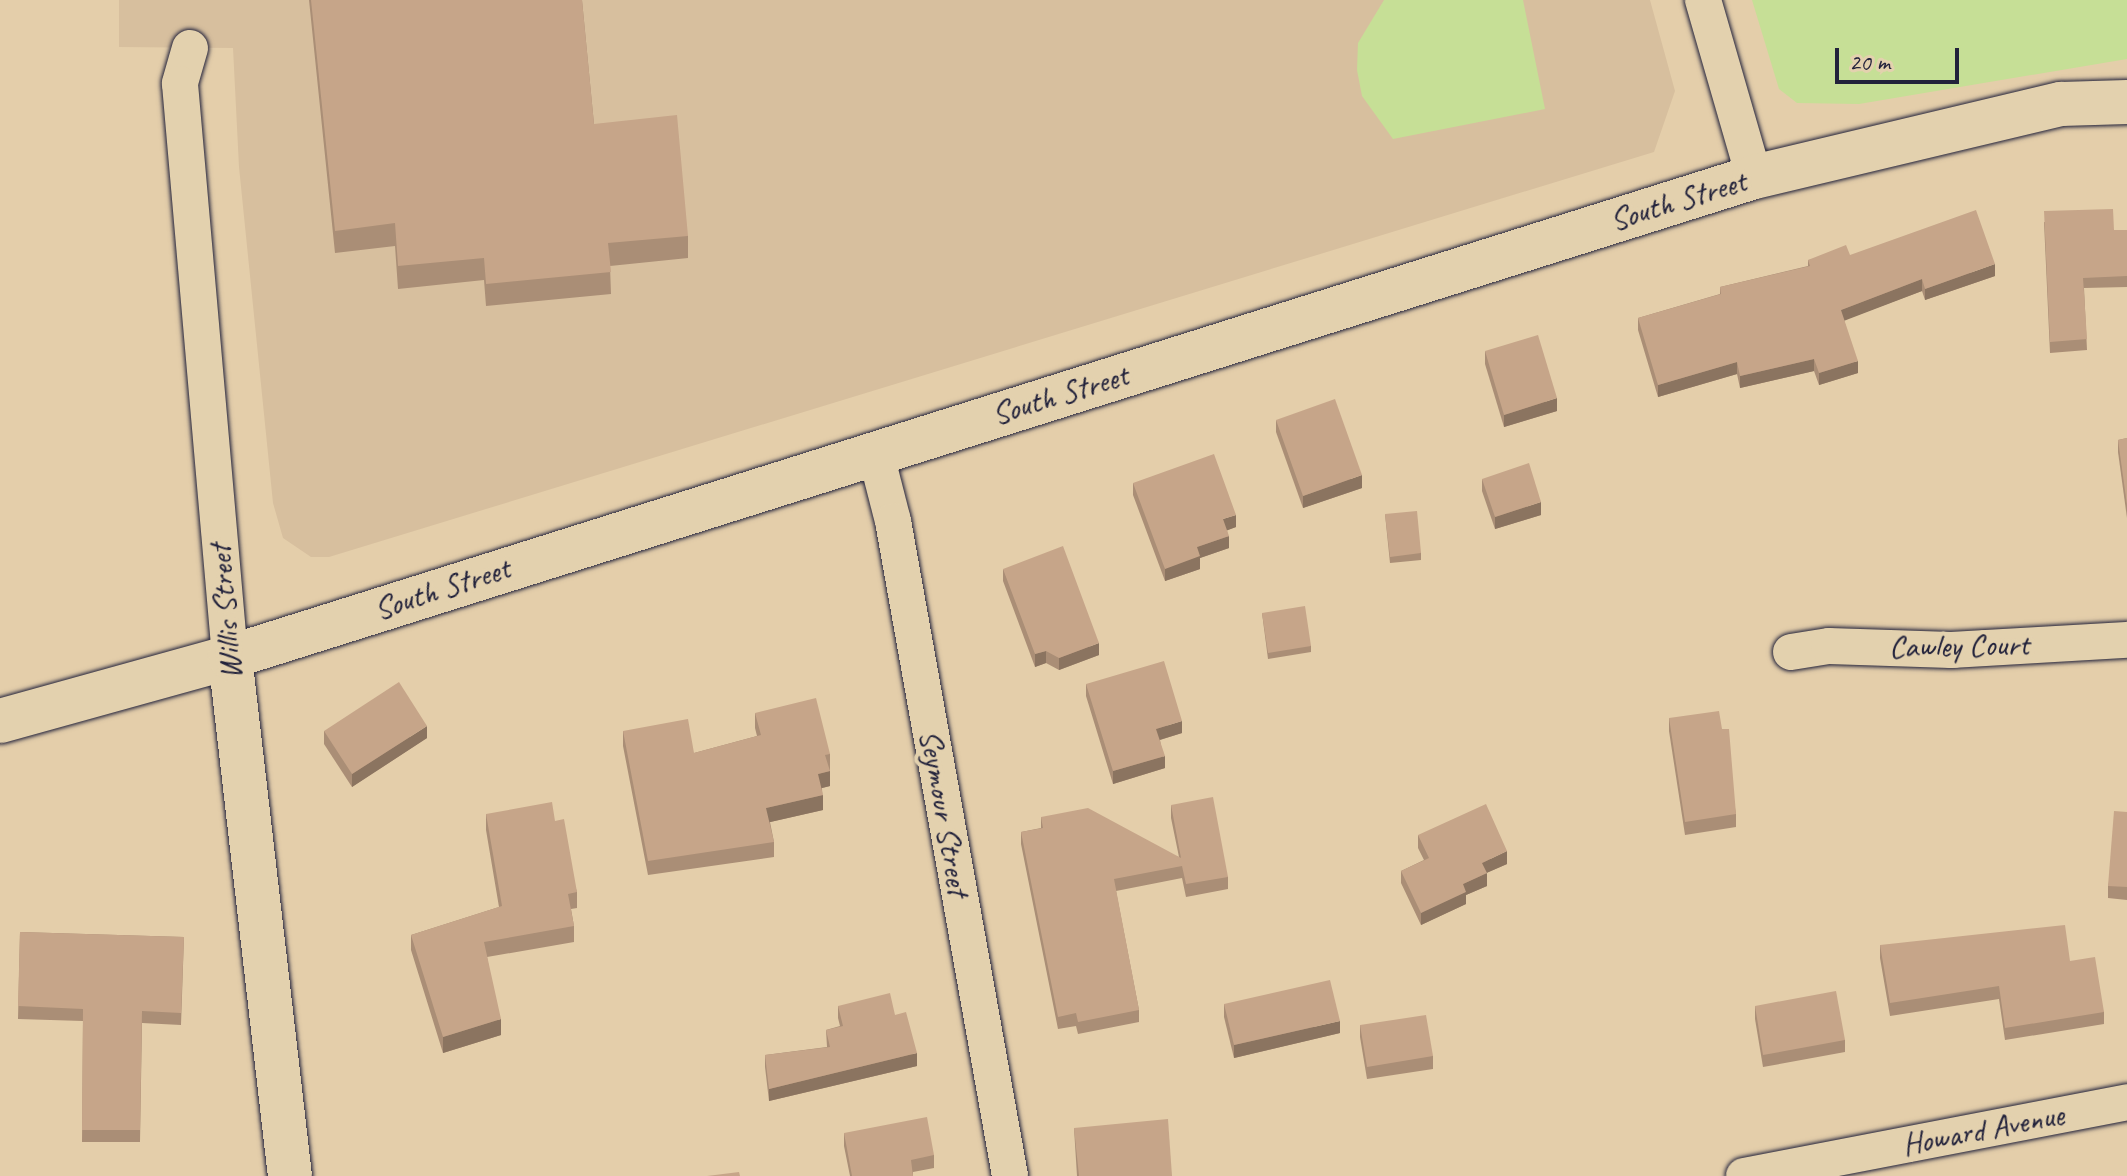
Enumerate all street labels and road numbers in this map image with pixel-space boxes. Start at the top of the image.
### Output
street label: South Street [1605,162,1751,240]
street label: South Street [987,356,1133,434]
street label: Willis Street [201,543,251,681]
street label: South Street [369,549,515,629]
street label: Cawley Court [1889,626,2029,666]
street label: Seymour Street [911,727,977,899]
street label: Howard Avenue [1899,1096,2067,1164]

